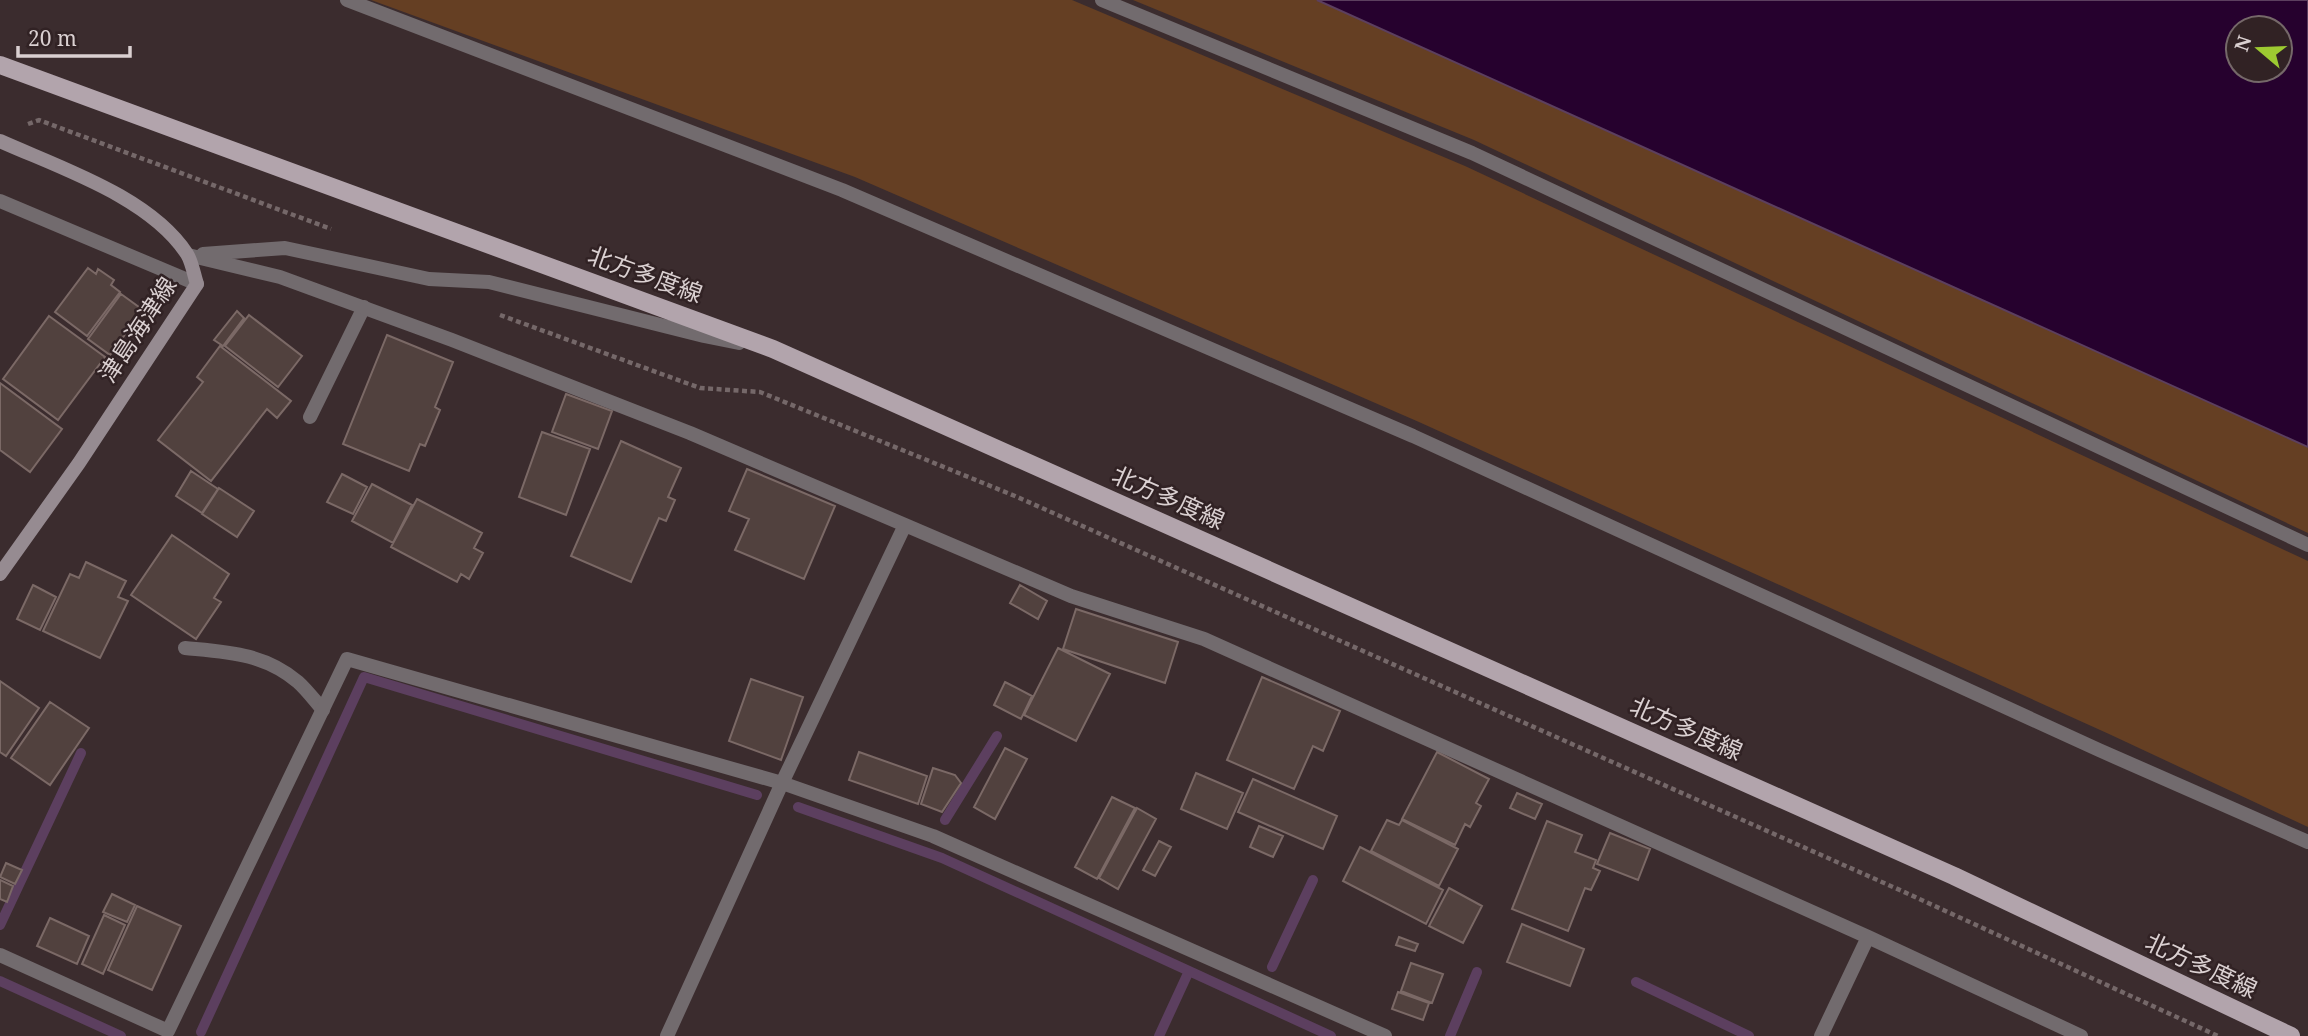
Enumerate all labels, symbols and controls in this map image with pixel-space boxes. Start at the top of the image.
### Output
scale bar [18,14,130,58]
north arrow [2224,14,2294,84]
text: 20 m [28,24,77,52]
text: N [2228,32,2258,55]
street label: 北方多度線 [583,238,708,310]
street label: 津島海津線 [90,270,183,388]
street label: 北方多度線 [1107,457,1230,536]
street label: 北方多度線 [1625,688,1748,767]
street label: 北方多度線 [2140,924,2263,1005]

